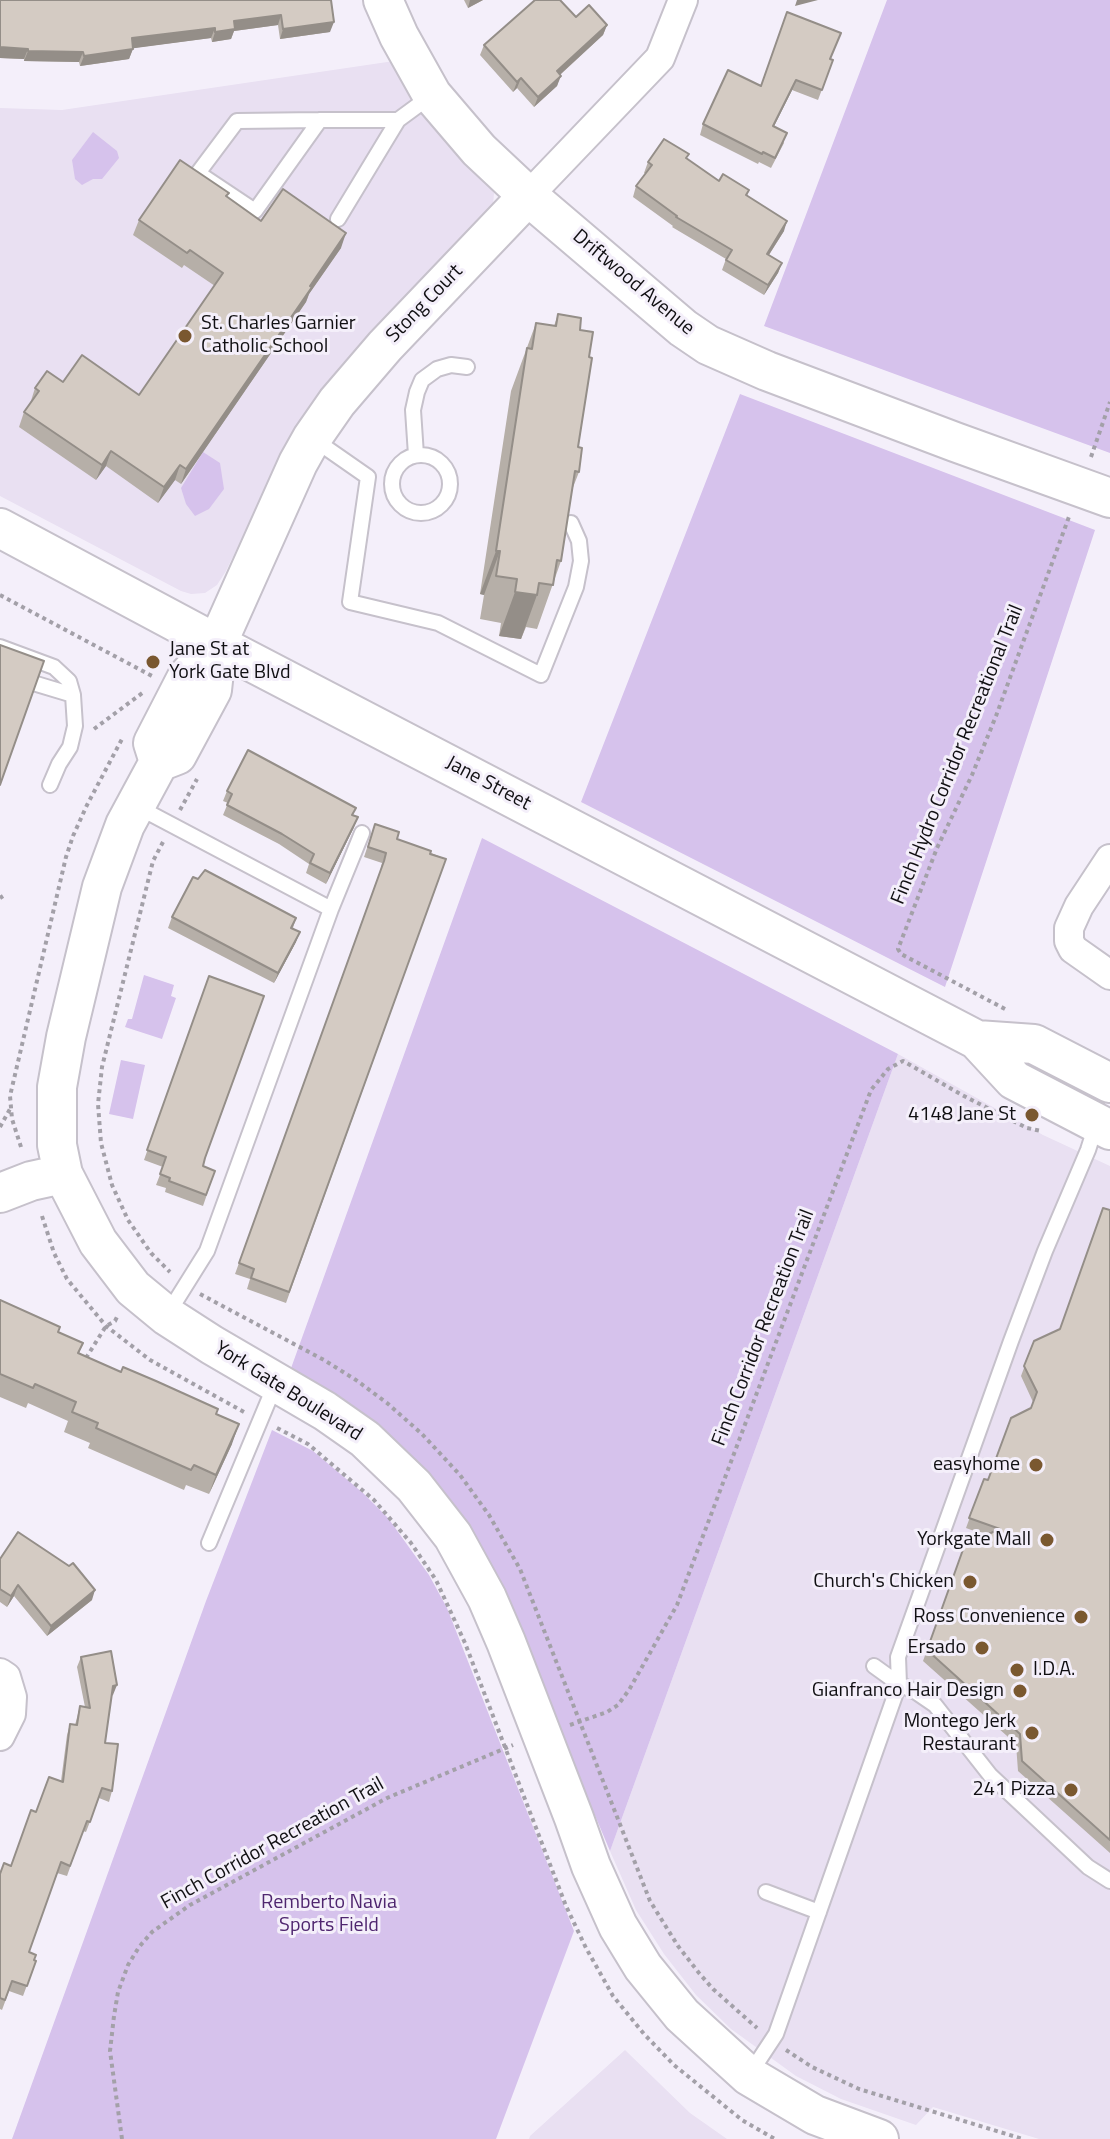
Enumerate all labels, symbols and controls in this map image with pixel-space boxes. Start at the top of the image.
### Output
street label: Driftwood Avenue [567,225,699,341]
street label: Stong Court [382,260,468,348]
place label: St. Charles Garnier Catholic School [201,312,356,359]
marker: St. Charles Garnier Catholic School [176,327,194,345]
street label: Finch Hydro Corridor Recreational Trail [887,602,1029,908]
place label: Jane St at York Gate Blvd [169,638,291,685]
marker: Jane St at York Gate Blvd [144,653,162,671]
street label: Jane Street [441,752,535,816]
place label: 4148 Jane St [908,1103,1016,1127]
marker: 4148 Jane St [1023,1106,1041,1124]
street label: Finch Corridor Recreation Trail [708,1207,820,1449]
street label: York Gate Boulevard [210,1337,366,1447]
place label: easyhome [933,1453,1020,1477]
marker: easyhome [1027,1456,1045,1474]
place label: Yorkgate Mall [917,1528,1031,1552]
marker: Yorkgate Mall [1038,1531,1056,1549]
place label: Church's Chicken [813,1570,954,1594]
marker: Church's Chicken [961,1573,979,1591]
place label: Ross Convenience [913,1605,1065,1629]
marker: Ross Convenience [1072,1608,1090,1626]
place label: Ersado [908,1636,966,1660]
marker: Ersado [973,1639,991,1657]
place label: I.D.A. [1033,1658,1075,1682]
marker: I.D.A. [1008,1661,1026,1679]
place label: Gianfranco Hair Design [812,1679,1004,1703]
marker: Gianfranco Hair Design [1011,1682,1029,1700]
place label: Montego Jerk Restaurant [903,1710,1016,1757]
marker: Montego Jerk Restaurant [1023,1724,1041,1742]
street label: Finch Corridor Recreation Trail [157,1773,389,1915]
place label: 241 Pizza [973,1778,1055,1802]
marker: 241 Pizza [1062,1781,1080,1799]
park label: Remberto Navia Sports Field [261,1891,397,1938]

